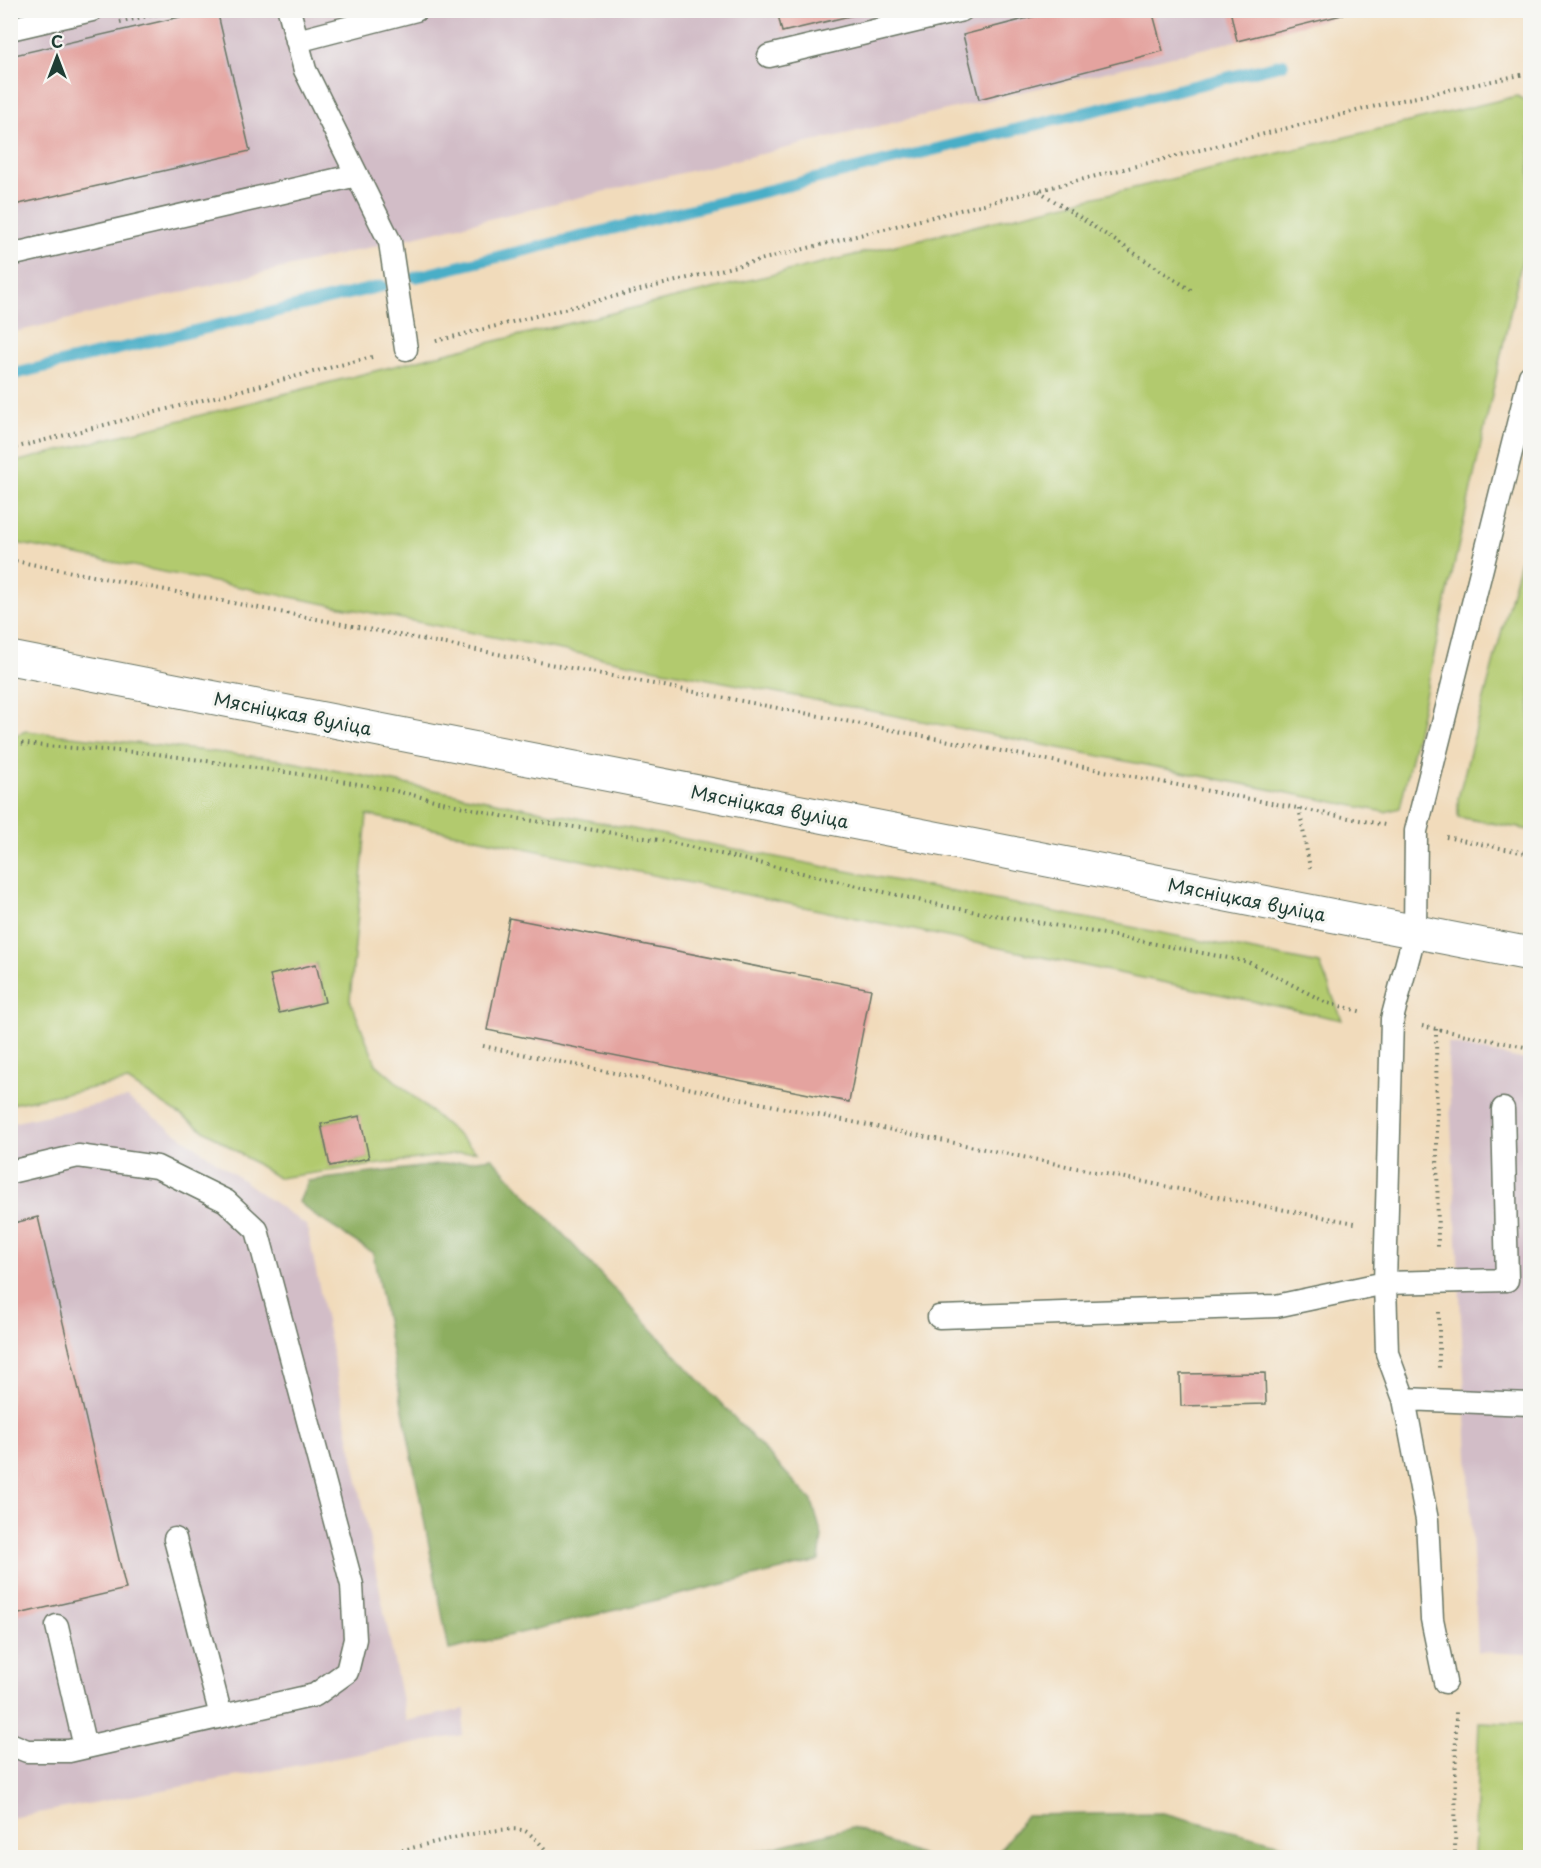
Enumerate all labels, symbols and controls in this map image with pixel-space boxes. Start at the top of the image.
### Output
north arrow [27,27,87,87]
text: С [51,29,63,53]
street label: Мясніцкая вуліца [212,684,374,742]
street label: Мясніцкая вуліца [689,777,851,835]
street label: Мясніцкая вуліца [1166,870,1328,928]

